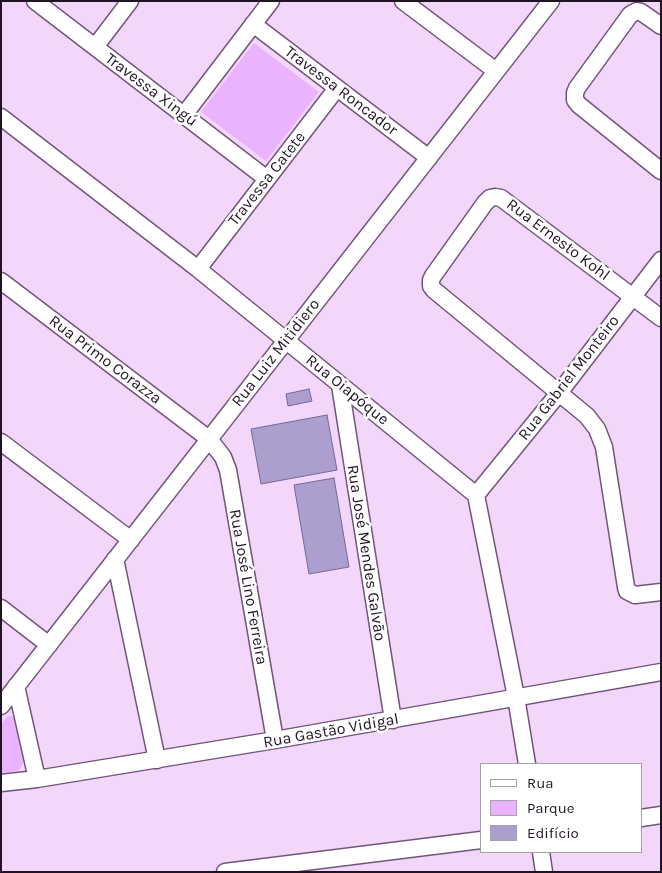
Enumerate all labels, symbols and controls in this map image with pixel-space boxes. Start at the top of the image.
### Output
street label: Travessa Roncador [281,42,401,140]
street label: Travessa Xingú [101,49,201,131]
street label: Travessa Catete [224,128,310,230]
street label: Rua Ernesto Kohl [503,195,613,285]
street label: Rua Luiz Mitidiero [228,295,324,411]
street label: Rua Primo Corazza [45,311,165,409]
street label: Rua Gabriel Monteiro [514,312,624,444]
street label: Rua Oiapóque [302,351,392,429]
street label: Rua José Mendes Galvão [343,463,389,643]
street label: Rua José Lino Ferreira [225,508,271,666]
street label: Rua Gastão Vidigal [262,710,400,752]
legend [480,763,642,853]
text: Rua [527,774,554,792]
text: Parque [527,799,575,817]
text: Edifício [527,824,579,842]

